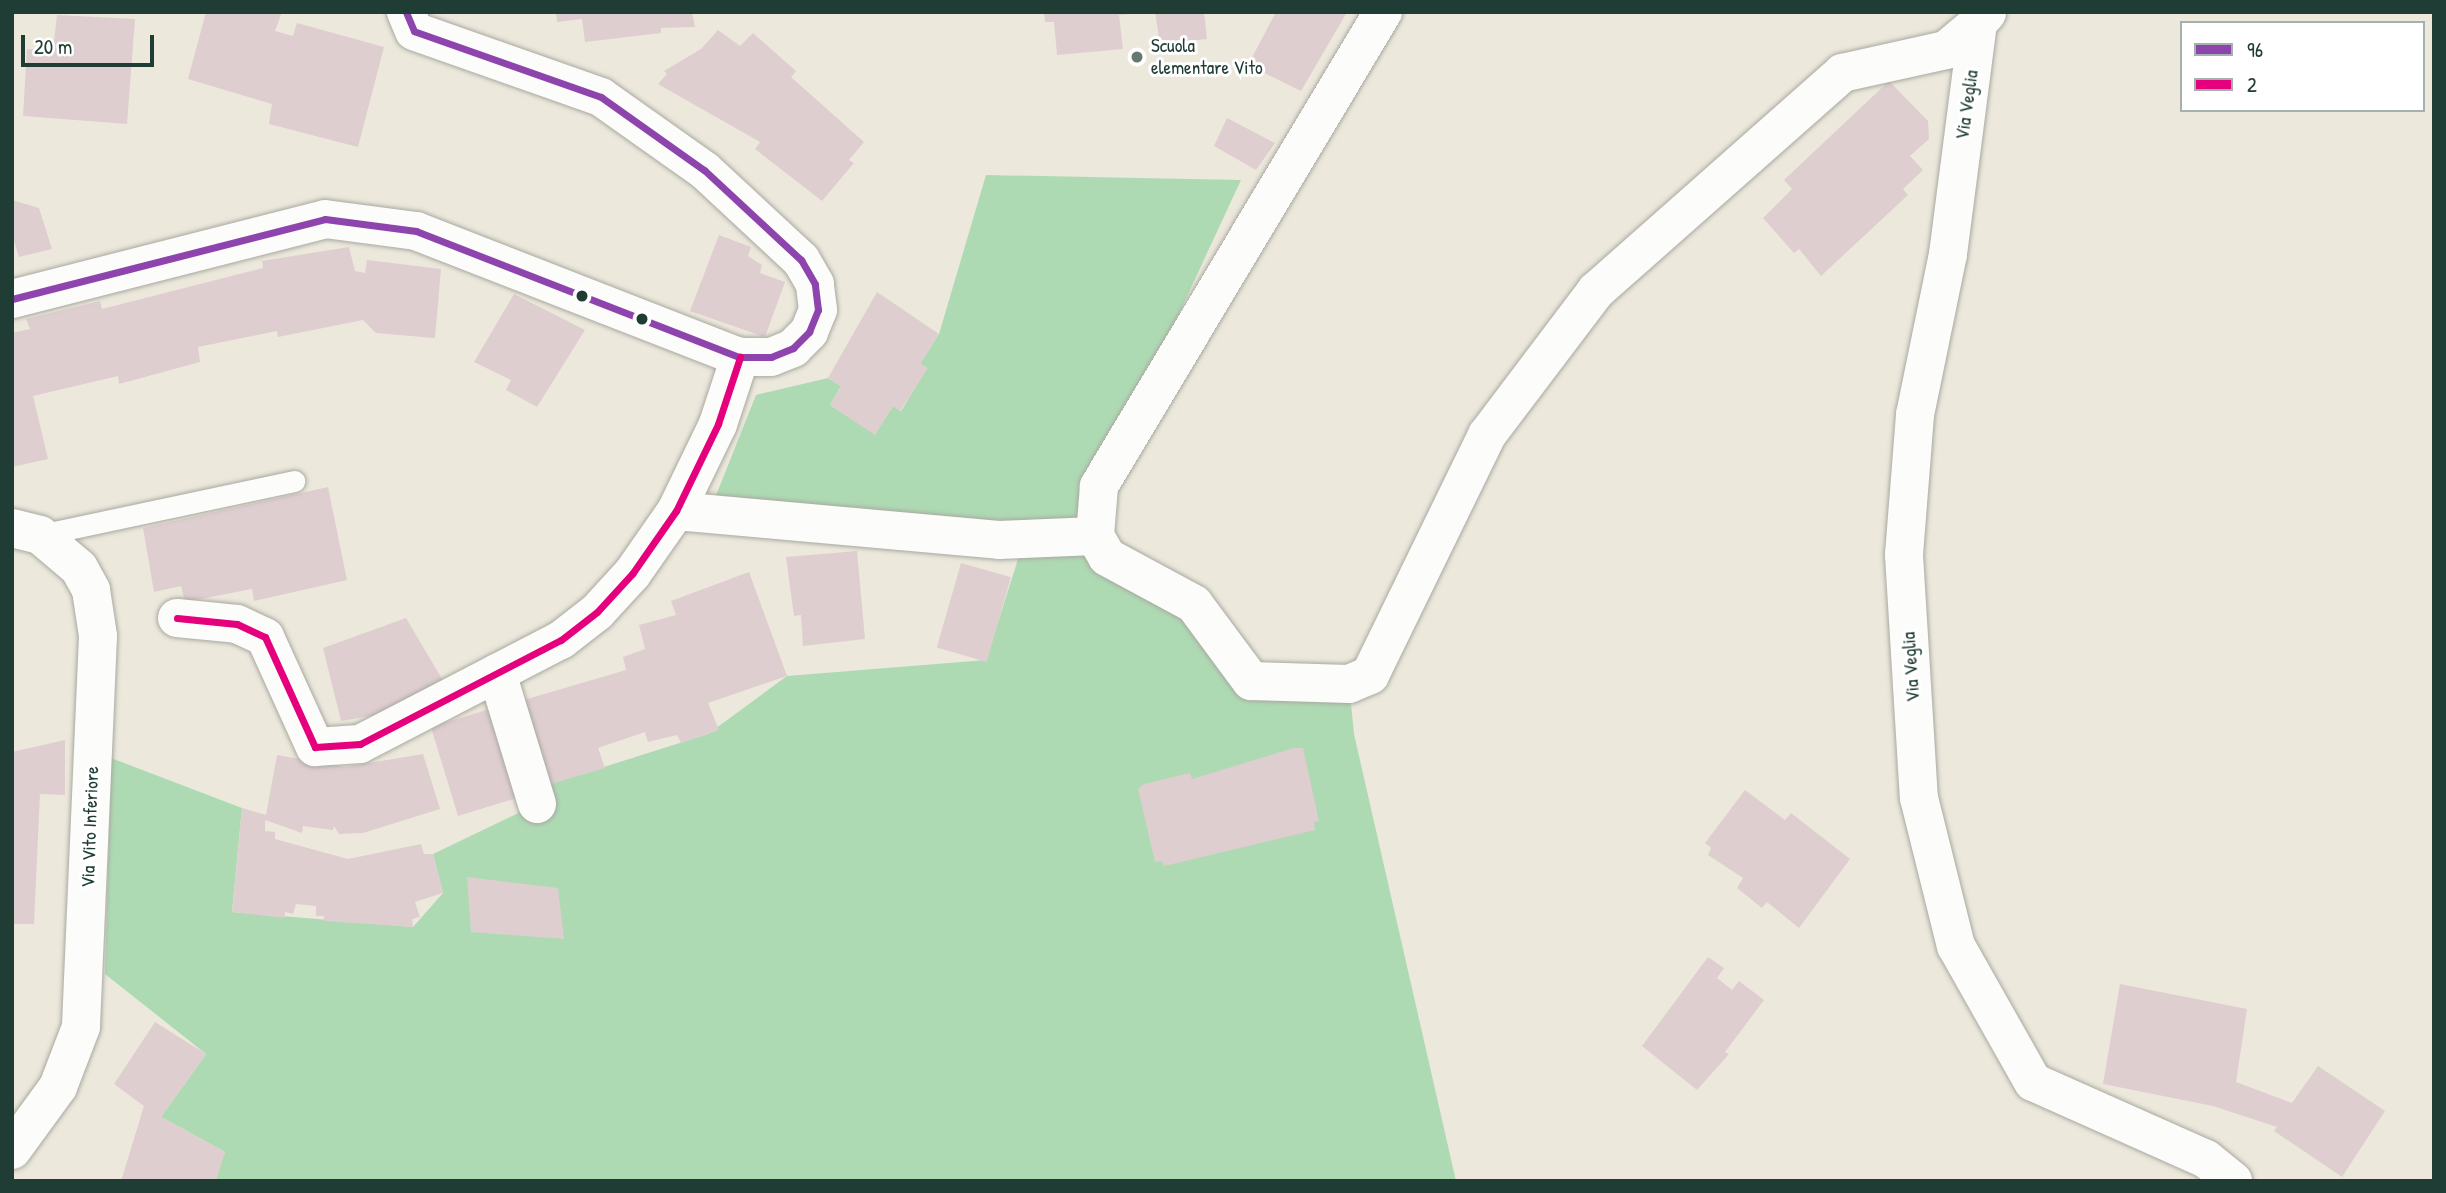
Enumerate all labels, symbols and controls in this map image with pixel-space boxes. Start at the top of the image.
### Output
scale bar [24,21,158,65]
legend [2180,21,2425,112]
text: 20 m [34,32,72,61]
place label: Scuola elementare Vito [1151,35,1263,79]
text: 96 [2247,35,2263,64]
marker: Scuola elementare Vito [1129,49,1145,65]
street label: Via Veglia [1951,69,1983,141]
text: 2 [2247,70,2257,99]
unlabelled marker [575,289,589,303]
unlabelled marker [635,312,649,326]
street label: Via Veglia [1897,631,1925,703]
street label: Via Vito Inferiore [76,766,104,888]

